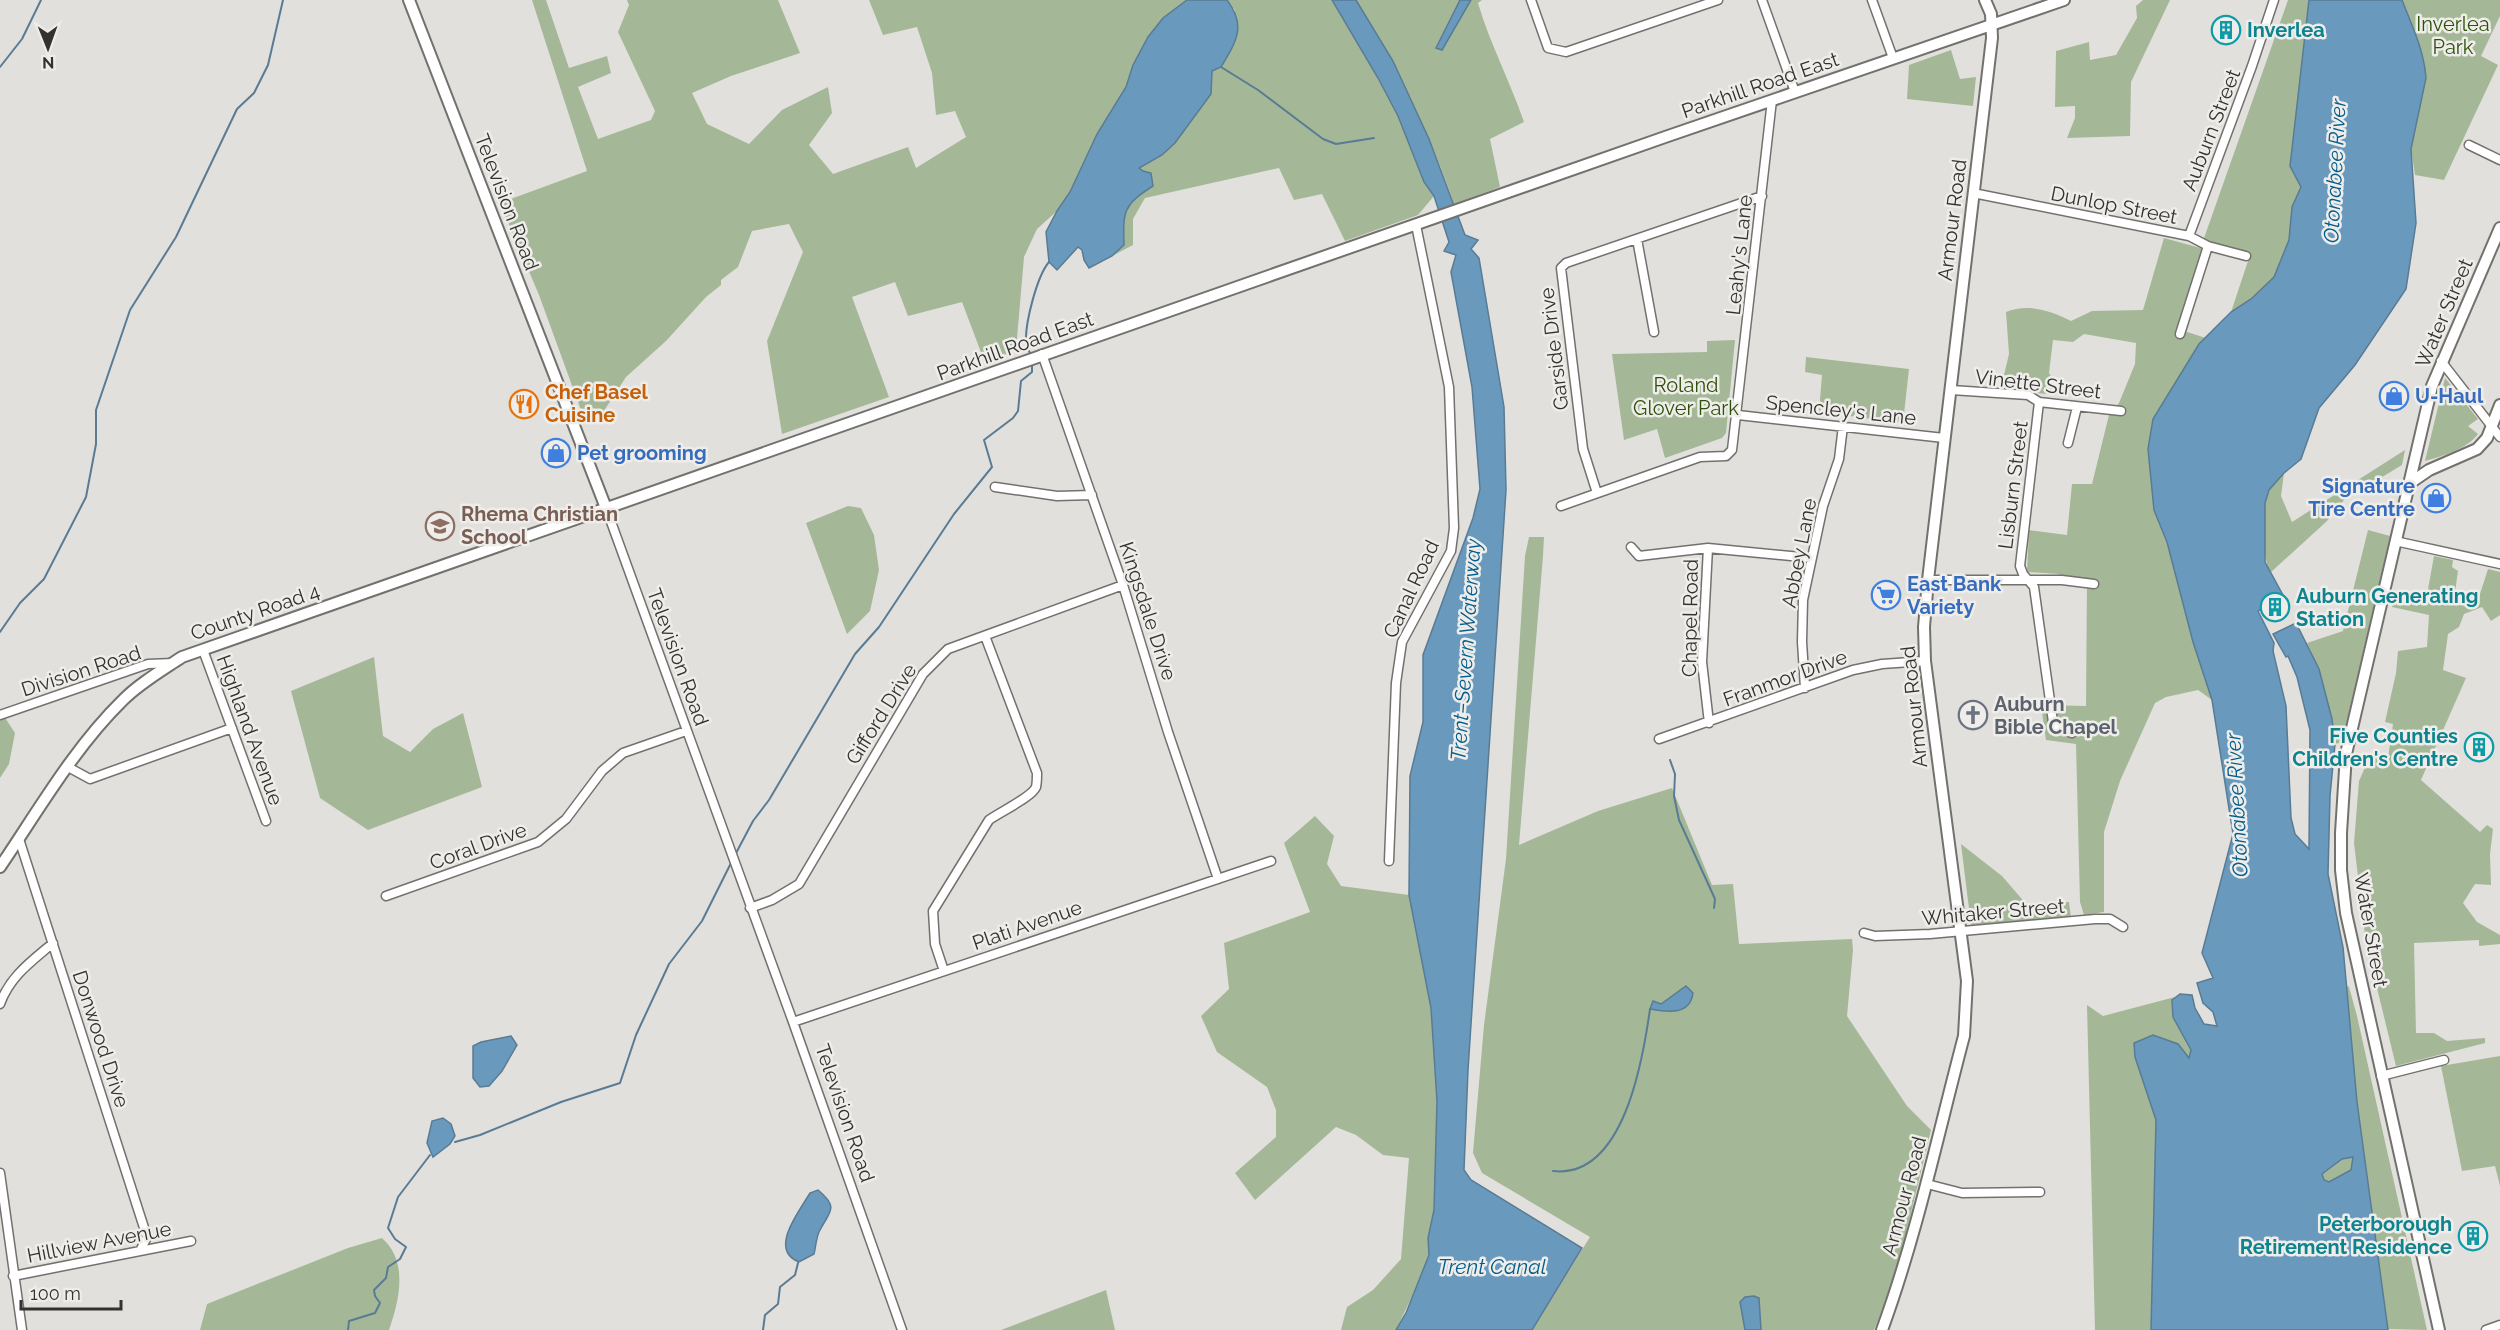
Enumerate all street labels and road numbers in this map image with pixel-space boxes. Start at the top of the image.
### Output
street label: Parkhill Road East [1678,47,1842,123]
street label: Auburn Street [2177,65,2245,194]
street label: Television Road [470,130,544,274]
street label: Armour Road [1933,158,1971,282]
street label: Dunlop Street [2049,181,2179,229]
street label: Leahy's Lane [1721,193,1757,316]
street label: Water Street [2410,255,2478,371]
street label: Garside Drive [1535,286,1573,412]
street label: Parkhill Road East [934,306,1097,385]
street label: Vinette Street [1974,364,2103,404]
street label: Spencley's Lane [1765,390,1918,430]
street label: Lisburn Street [1993,419,2033,551]
street label: Abbey Lane [1777,496,1821,610]
street label: Canal Road [1378,536,1444,642]
street label: Kingsdale Drive [1114,539,1182,684]
street label: Chapel Road [1677,559,1703,677]
street label: County Road 4 [187,579,323,645]
street label: Television Road [642,585,714,729]
street label: Division Road [18,640,144,702]
street label: Franmor Drive [1720,644,1851,712]
street label: Armour Road [1896,645,1932,769]
street label: Highland Avenue [212,652,288,809]
street label: Gifford Drive [841,659,921,769]
street label: Coral Drive [426,817,530,875]
street label: Water Street [2349,871,2393,990]
street label: Whitaker Street [1921,894,2066,930]
street label: Plati Avenue [969,895,1085,955]
street label: Donwood Drive [68,967,135,1111]
street label: Television Road [810,1041,880,1185]
street label: Armour Road [1877,1134,1931,1258]
street label: Hillview Avenue [25,1216,173,1268]

